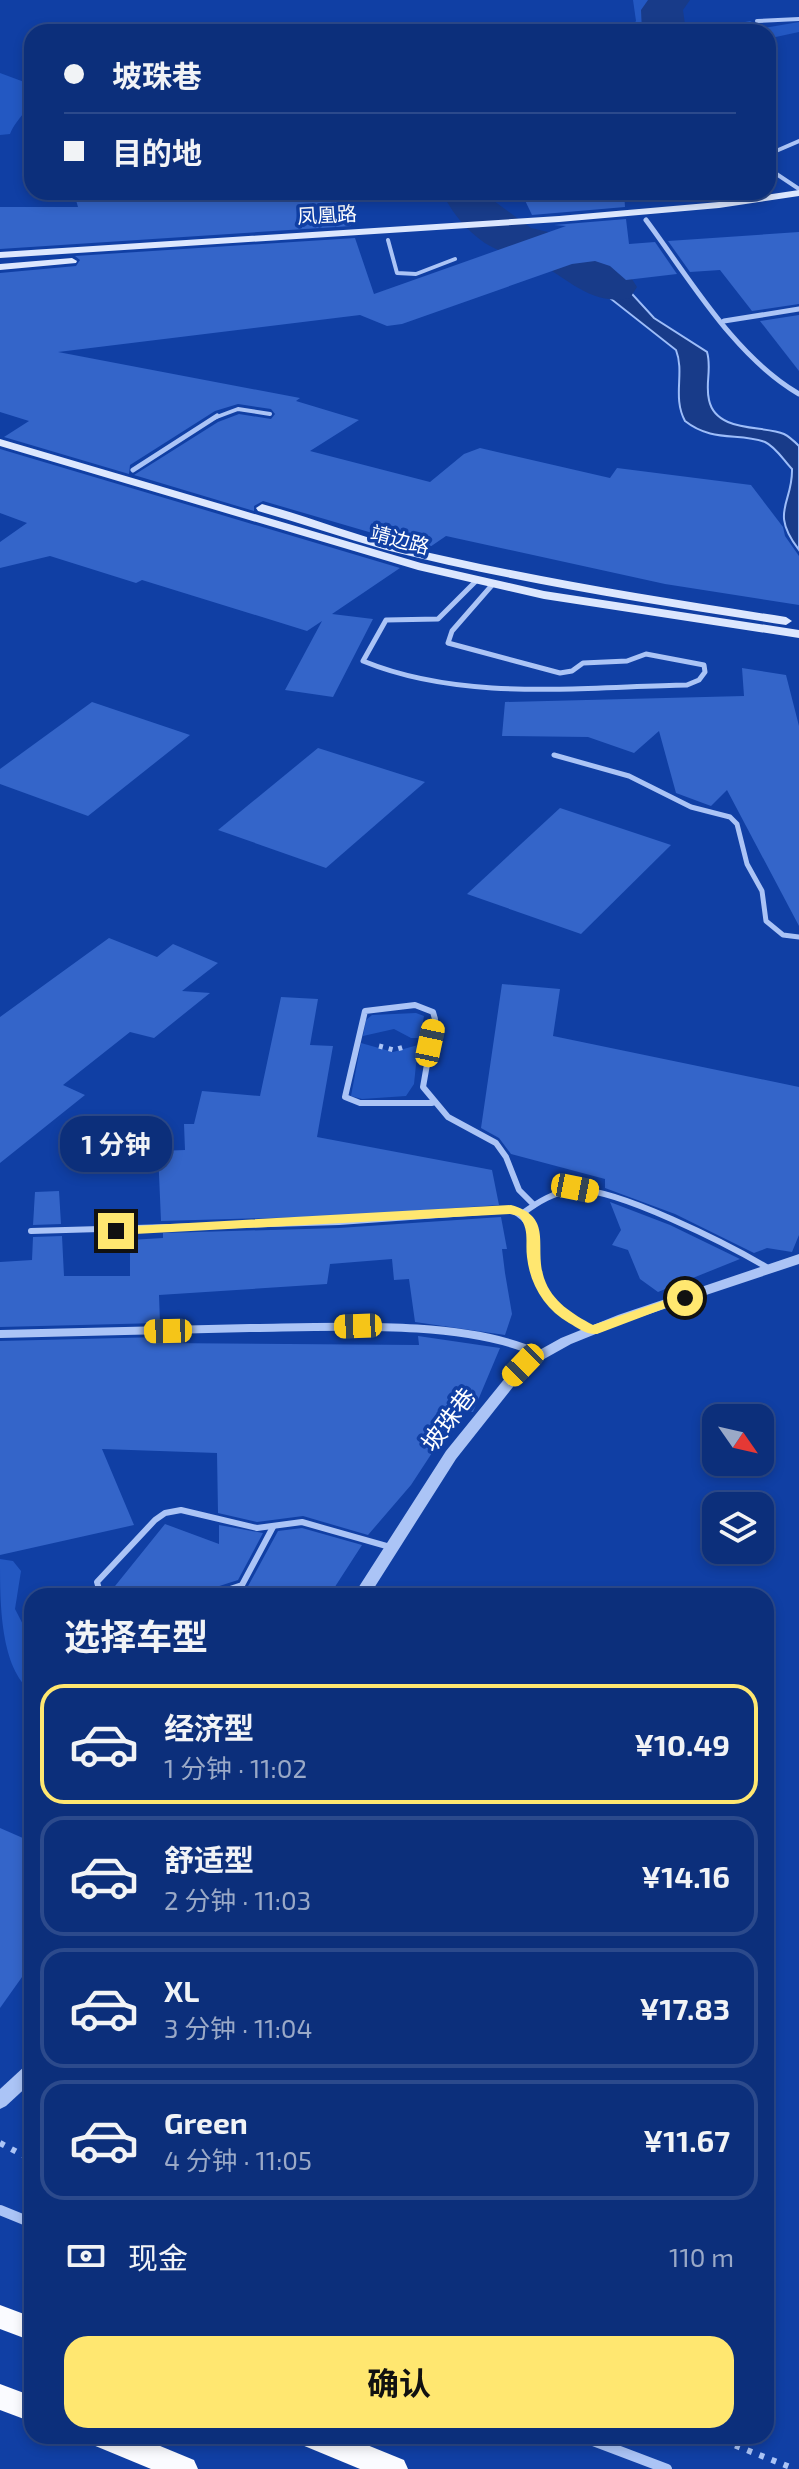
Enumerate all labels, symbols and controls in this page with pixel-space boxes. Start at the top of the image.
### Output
text: 坡珠巷 [112,57,202,93]
text: 目的地 [112,134,202,170]
street label: 凤凰路 [296,200,358,228]
street label: 靖边路 [368,520,432,558]
car [413,1017,447,1069]
callout: 1 分钟 [60,1115,172,1171]
text: 1 分钟 [82,1128,150,1159]
car [549,1172,601,1204]
route end [98,1213,134,1249]
route start [667,1280,703,1316]
car [334,1313,382,1339]
car [144,1319,192,1343]
car [498,1339,548,1391]
street label: 坡珠巷 [415,1382,481,1457]
north arrow [702,1404,774,1476]
map controls [702,1404,774,1564]
button: layers [702,1492,774,1564]
text: 选择车型 [64,1614,208,1657]
icon: car [68,1708,140,1780]
text: 经济型 [164,1709,254,1745]
text: ¥10.49 [634,1726,730,1762]
text: 1 分钟 · 11:02 [164,1752,307,1783]
icon: car [68,1840,140,1912]
text: 舒适型 [164,1841,254,1877]
text: ¥14.16 [641,1858,730,1894]
text: 2 分钟 · 11:03 [164,1884,311,1915]
icon: car [68,1972,140,2044]
text: XL [164,1972,199,2008]
text: ¥17.83 [640,1990,730,2026]
text: 3 分钟 · 11:04 [164,2012,313,2043]
icon: car [68,2104,140,2176]
text: Green [164,2104,248,2140]
text: ¥11.67 [643,2122,730,2158]
text: 4 分钟 · 11:05 [164,2144,312,2175]
icon: cash [64,2234,108,2278]
text: 现金 [128,2239,188,2275]
text: 110 m [669,2241,734,2272]
button: 确认 [64,2336,734,2428]

